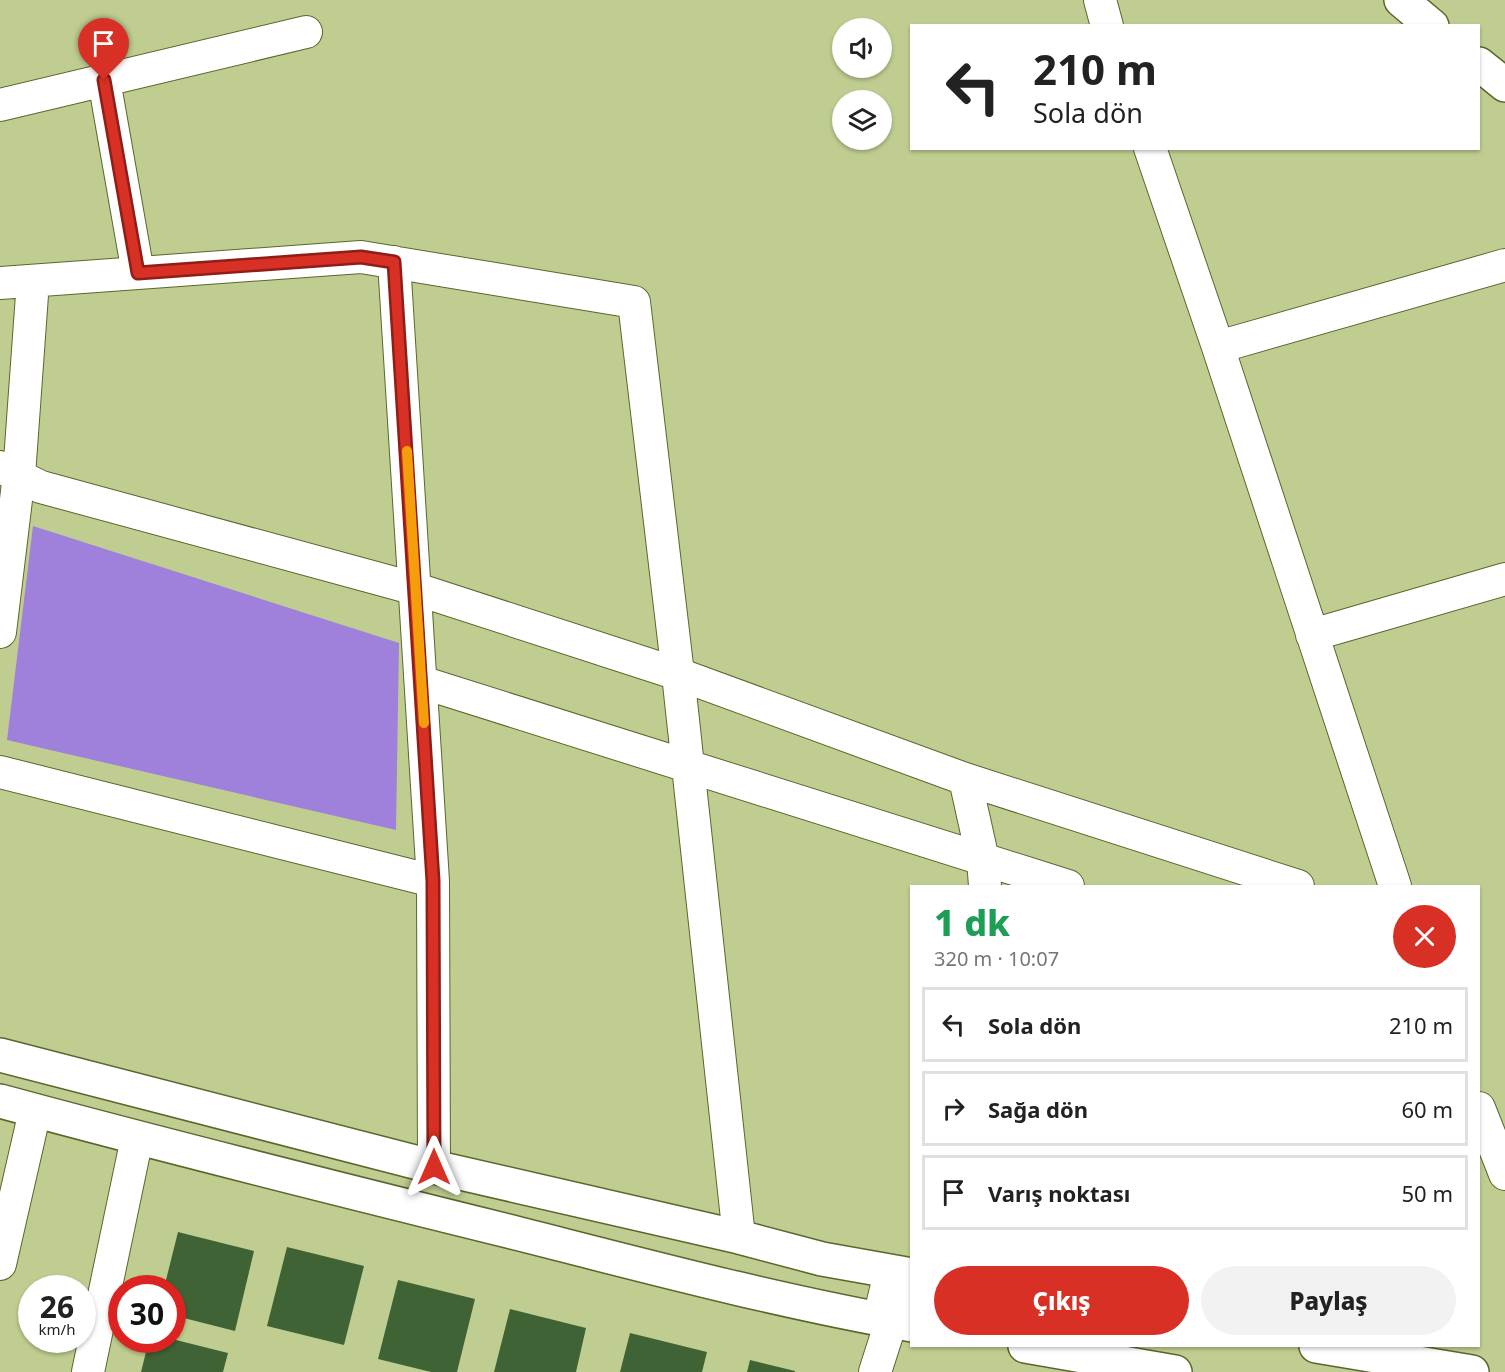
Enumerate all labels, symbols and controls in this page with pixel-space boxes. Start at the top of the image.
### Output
pin [78,18,129,80]
map controls [832,18,892,150]
button: sound [832,18,892,78]
icon: arrive [87,27,120,60]
text: 210 m [1033,40,1157,97]
icon: left [934,48,1012,126]
button: layers [832,90,892,150]
text: Sola dön [1033,94,1143,131]
text: 1 dk [934,898,1010,947]
button: close [1393,905,1456,968]
text: 320 m · 10:07 [934,945,1059,972]
icon: left [937,1008,970,1041]
text: Sola dön [988,1010,1081,1040]
text: 210 m [1389,1010,1453,1040]
icon: right [937,1092,970,1125]
text: Sağa dön [988,1094,1088,1124]
text: 60 m [1402,1094,1453,1124]
position arrow [402,1135,466,1199]
icon: arrive [937,1176,970,1209]
text: Varış noktası [988,1178,1130,1208]
text: 50 m [1402,1178,1453,1208]
button: Çıkış [934,1266,1189,1335]
button: Paylaş [1201,1266,1456,1335]
speed limit sign: 30 [108,1275,186,1353]
text: 26 [40,1286,74,1327]
text: km/h [39,1319,75,1339]

